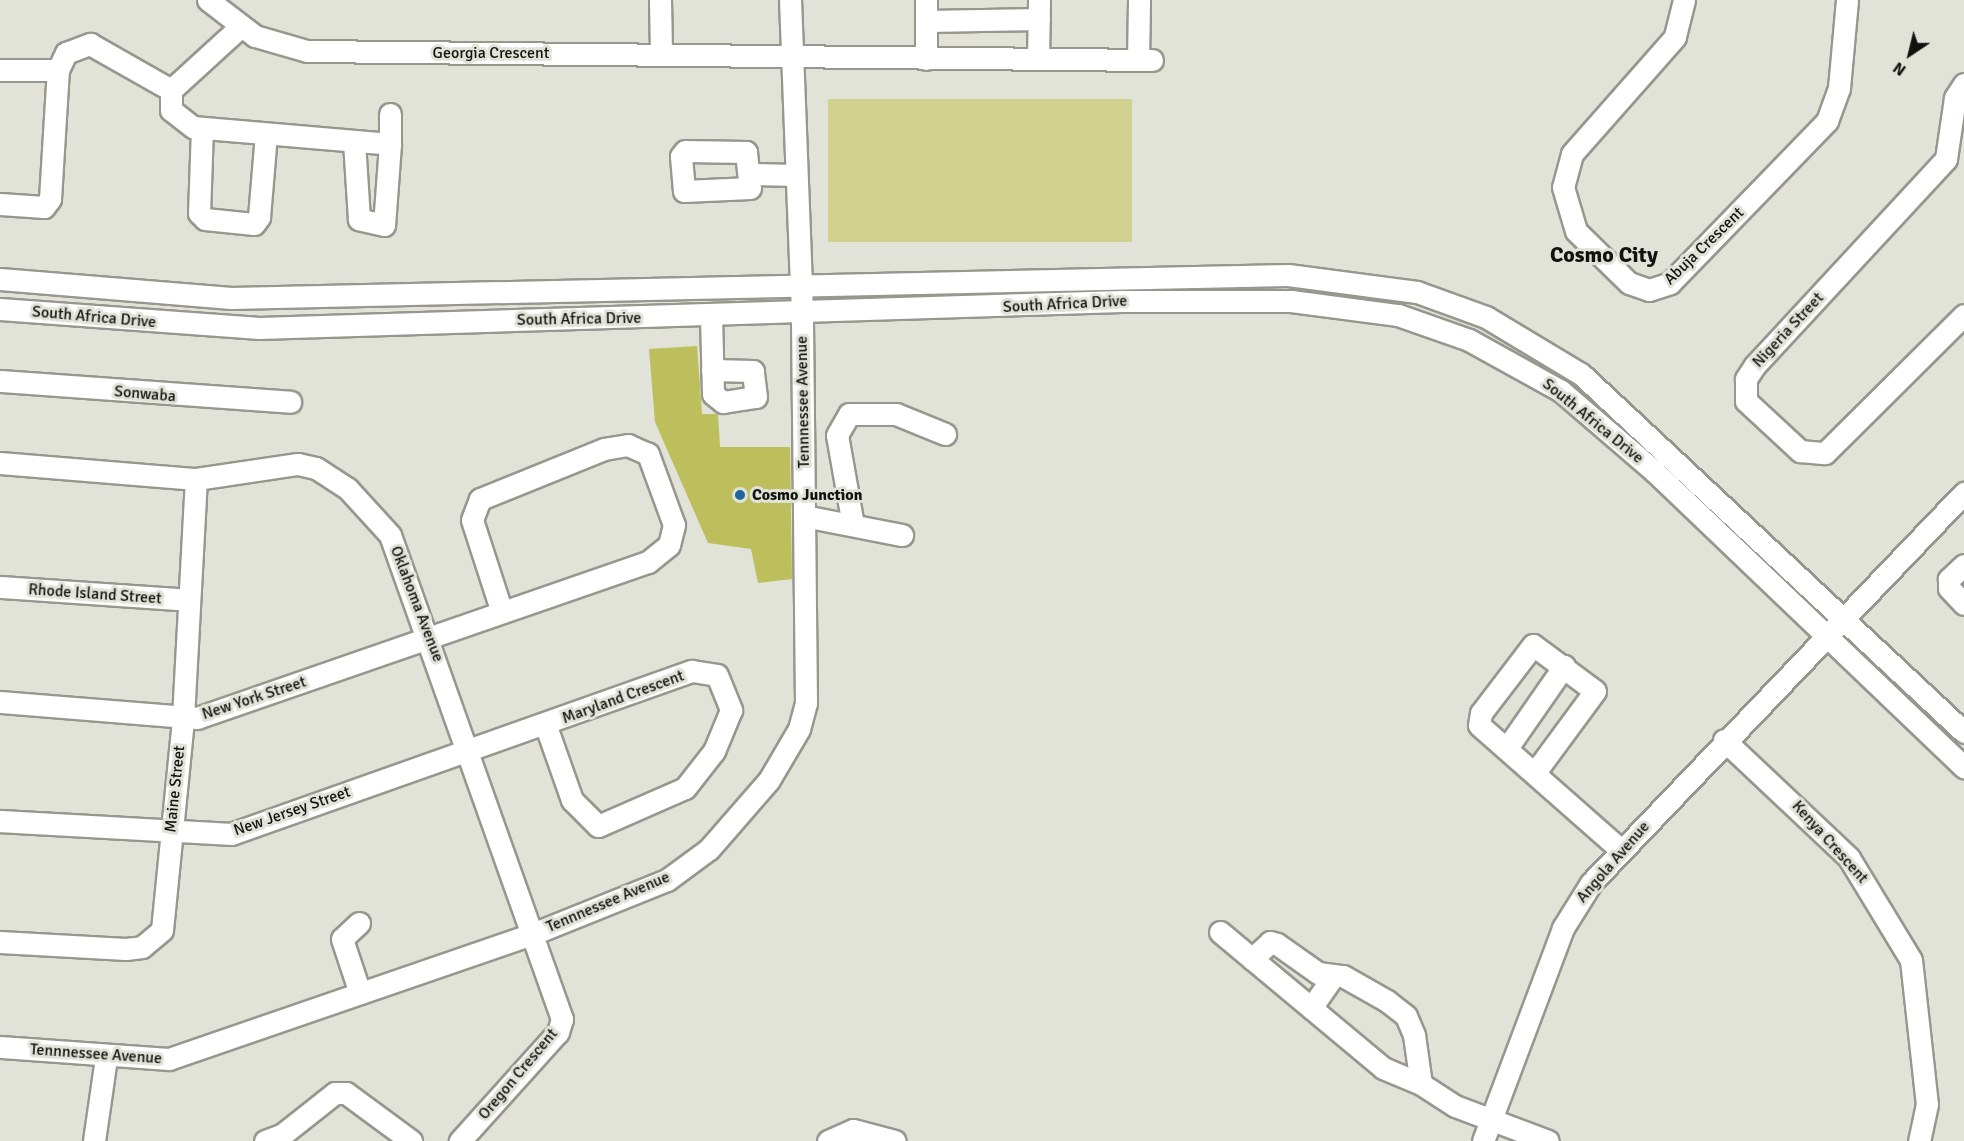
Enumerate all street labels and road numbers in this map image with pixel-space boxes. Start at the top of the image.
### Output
street label: Georgia Crescent [433,43,549,63]
street label: Abuja Crescent [1660,203,1748,289]
street label: Nigeria Street [1748,289,1828,371]
street label: South Africa Drive [1002,291,1128,317]
street label: South Africa Drive [31,302,157,332]
street label: South Africa Drive [517,308,641,330]
street label: Tennnessee Avenue [792,336,814,468]
street label: South Africa Drive [1539,374,1647,468]
street label: Sonwaba [113,382,177,406]
street label: Oklahoma Avenue [386,543,448,665]
street label: Rhode Island Street [28,580,162,608]
street label: Maryland Crescent [559,666,687,728]
street label: New York Street [200,672,308,724]
street label: Maine Street [161,745,189,833]
street label: New Jersey Street [231,782,353,840]
street label: Kenya Crescent [1788,797,1872,887]
street label: Angola Avenue [1572,817,1654,907]
street label: Tennnessee Avenue [543,867,673,937]
street label: Oregon Crescent [474,1024,562,1124]
street label: Tennnessee Avenue [29,1040,163,1068]

